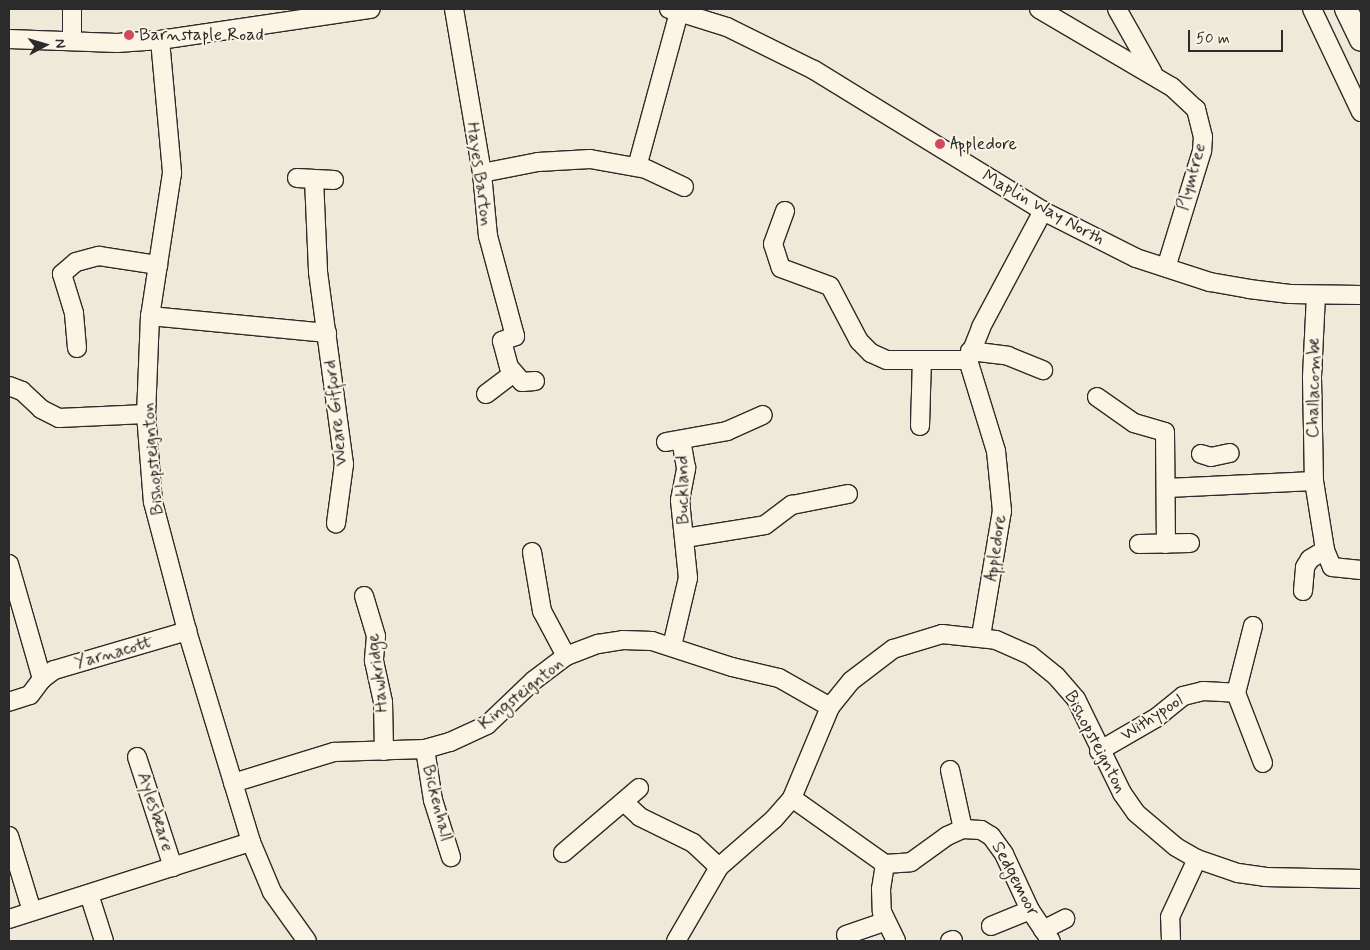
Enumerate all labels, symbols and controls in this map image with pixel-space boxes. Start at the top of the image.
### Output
north arrow [20,20,70,70]
scale bar [1190,20,1285,52]
place label: Barnstaple Road [139,24,263,46]
marker: Barnstaple Road [123,29,135,41]
text: 50 m [1196,29,1230,49]
text: N [50,38,69,49]
street label: Hayes Barton [461,122,497,226]
place label: Appledore [950,133,1017,155]
marker: Appledore [934,138,946,150]
street label: Plymtree [1173,141,1211,213]
street label: Maplin Way North [977,165,1109,251]
street label: Challacombe [1302,338,1326,438]
street label: Weare Gifford [320,359,352,467]
street label: Bishopsteignton [137,402,169,516]
street label: Buckland [672,455,694,525]
street label: Appledore [981,513,1011,583]
street label: Yarnacott [72,631,156,675]
street label: Hawkridge [362,632,394,714]
street label: Kingsteignton [474,653,568,735]
street label: Bishopsteignton [1059,687,1131,797]
street label: Withypool [1117,690,1187,746]
street label: Bickenhall [417,762,457,844]
street label: Aylesbeare [132,769,178,855]
street label: Sedgemoor [986,838,1044,920]

